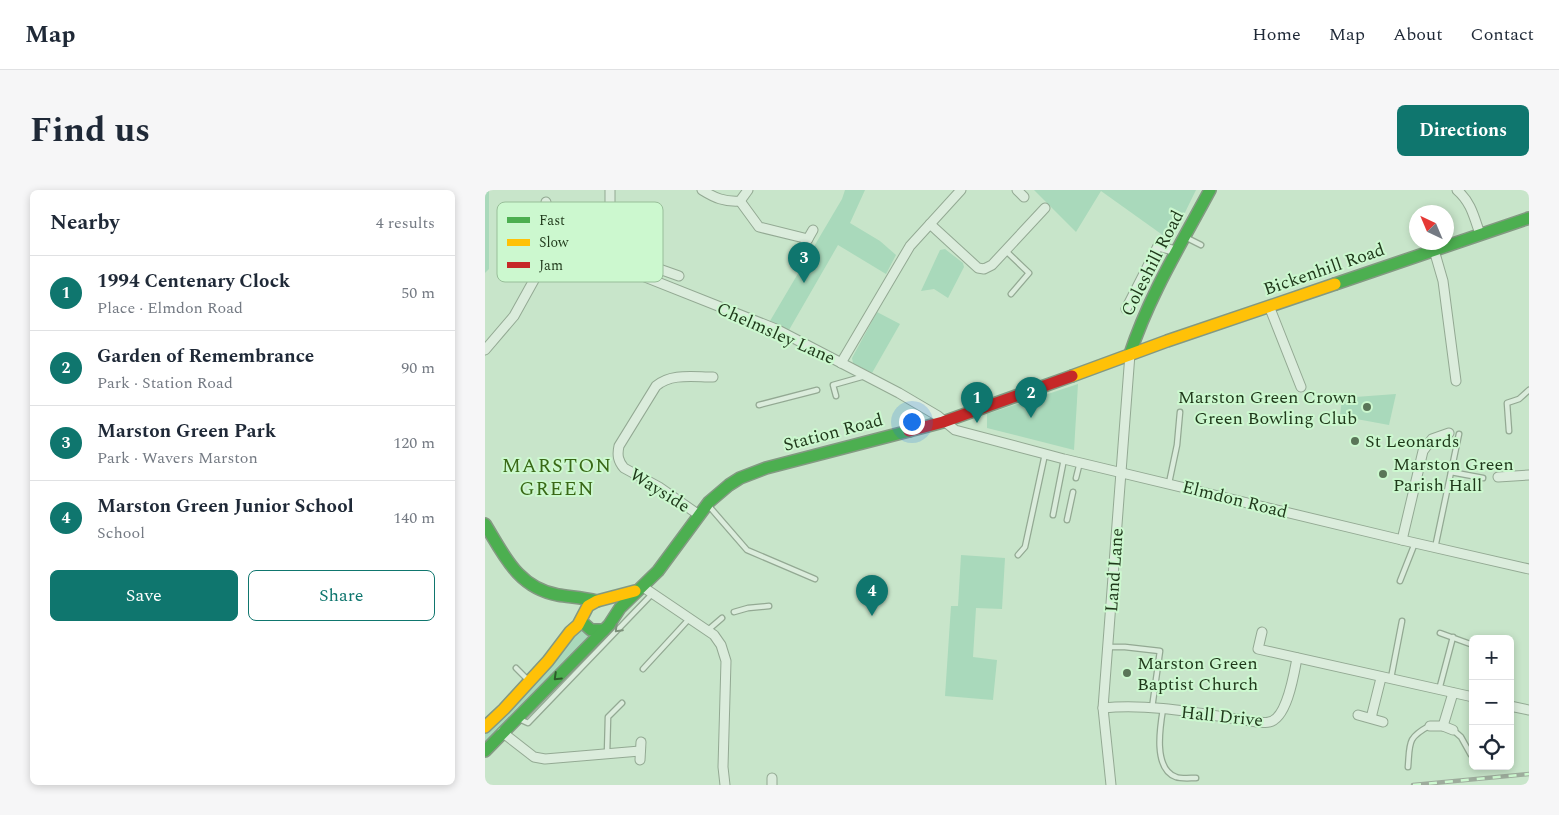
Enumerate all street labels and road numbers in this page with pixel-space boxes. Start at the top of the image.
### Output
street label: Coleshill Road [1114,205,1191,321]
street label: Bickenhill Road [1260,236,1388,303]
street label: Chelmsley Lane [712,295,839,372]
street label: Station Road [780,406,886,459]
street label: Wayside [624,461,695,520]
street label: Elmdon Road [1179,473,1290,526]
street label: Land Lane [1098,527,1131,613]
street label: Hall Drive [1180,699,1264,734]

